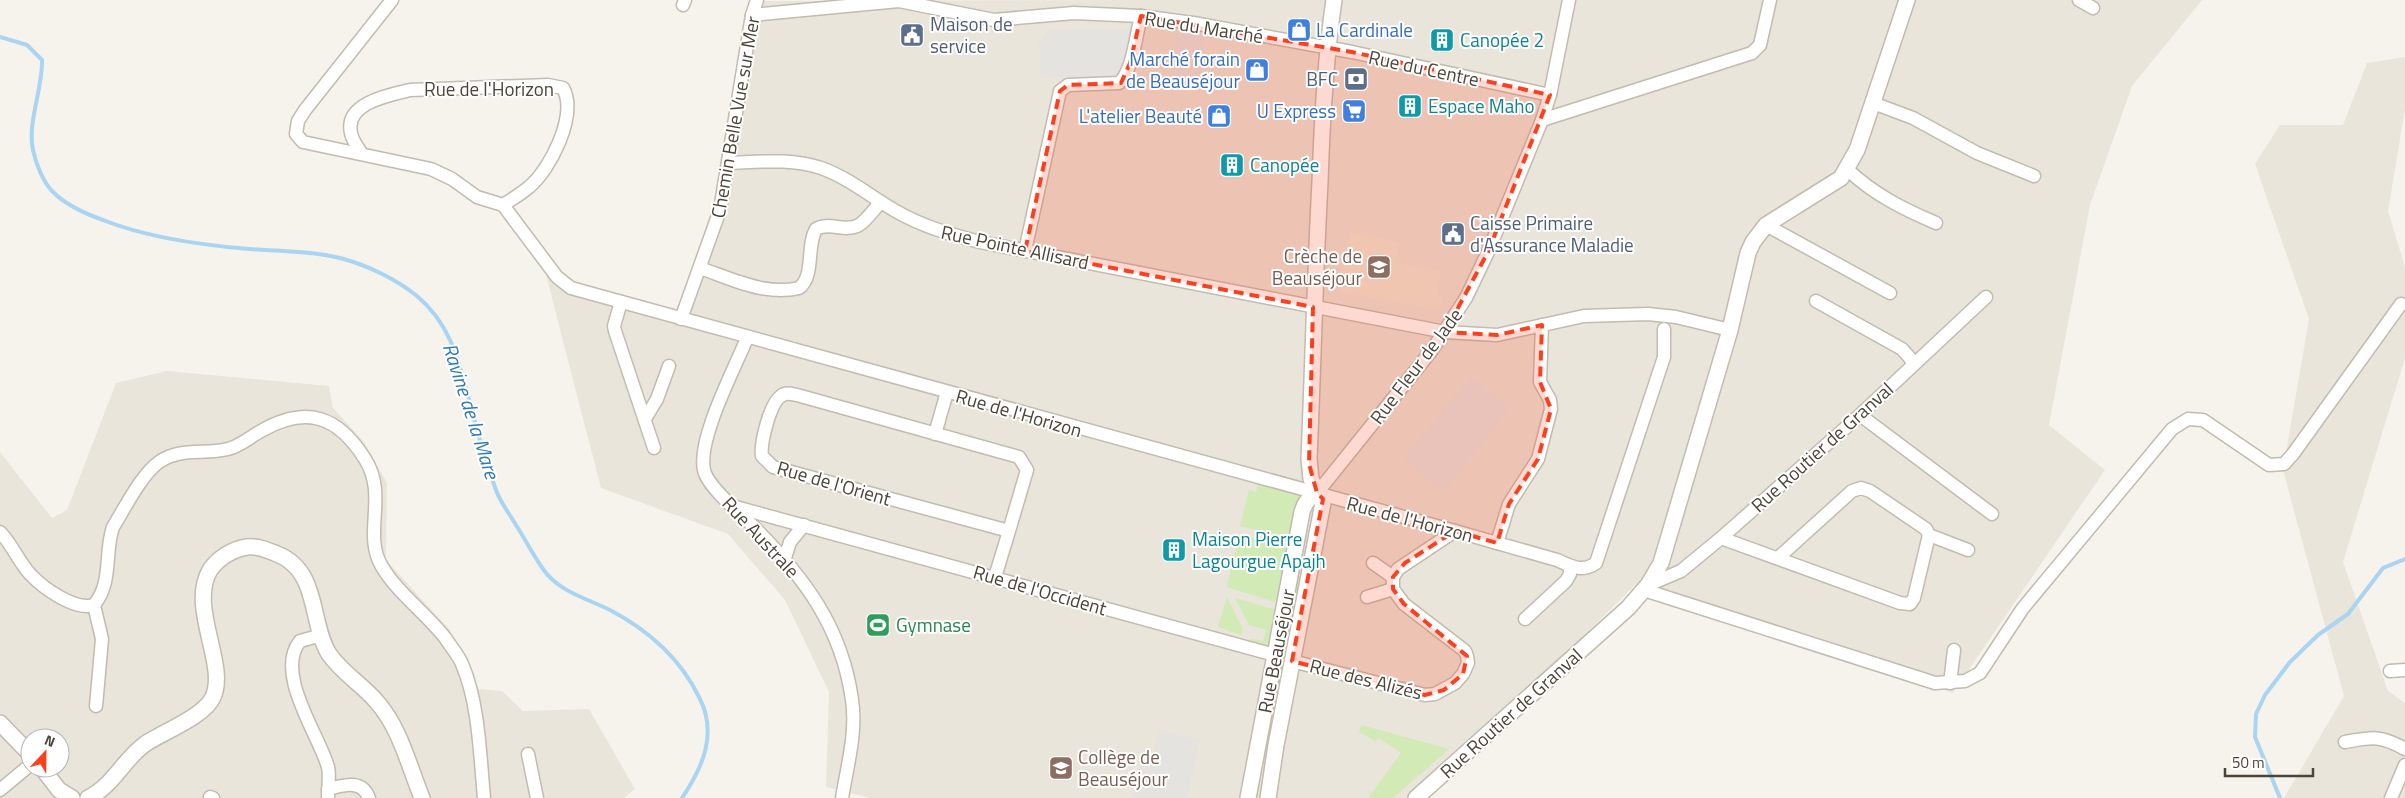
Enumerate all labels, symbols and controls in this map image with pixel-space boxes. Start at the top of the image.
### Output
street label: Rue du Marché [1143,3,1265,50]
place label: Maison de service [930,9,1013,60]
street label: Chemin Belle Vue sur Mer [702,13,767,220]
place label: La Cardinale [1316,15,1413,44]
shop icon: La Cardinale [1286,17,1312,43]
public building icon: Maison de service [899,22,925,48]
place label: Canopée 2 [1460,25,1544,54]
building icon: Canopée 2 [1429,27,1455,53]
street label: Rue du Centre [1366,42,1482,93]
place label: Marché forain de Beauséjour [1126,44,1240,95]
shop icon: Marché forain de Beauséjour [1244,57,1270,83]
place label: BFC [1306,64,1338,93]
bank icon: BFC [1343,66,1369,92]
street label: Rue de l'Horizon [424,74,554,103]
place label: Espace Maho [1428,91,1535,120]
building icon: Espace Maho [1397,93,1423,119]
place label: U Express [1257,96,1336,125]
supermarket icon: U Express [1341,98,1367,124]
place label: L'atelier Beauté [1079,101,1202,130]
shop icon: L'atelier Beauté [1206,103,1232,129]
place label: Canopée [1250,150,1319,179]
building icon: Canopée [1219,152,1245,178]
place label: Caisse Primaire d'Assurance Maladie [1470,208,1634,259]
street label: Rue Pointe Allisard [938,217,1092,276]
public building icon: Caisse Primaire d'Assurance Maladie [1440,221,1466,247]
place label: Crèche de Beauséjour [1272,241,1362,292]
school or university icon: Crèche de Beauséjour [1366,254,1392,280]
street label: Rue Fleur de Jade [1362,302,1469,430]
water label: Ravine de la Mare [435,339,509,484]
street label: Rue Routier de Granval [1744,375,1899,519]
street label: Rue de l'Horizon [953,381,1086,444]
street label: Rue de l'Orient [774,452,895,513]
street label: Rue de l'Horizon [1344,488,1477,549]
street label: Rue Australe [716,489,807,584]
place label: Maison Pierre Lagourgue Apajh [1192,524,1326,575]
building icon: Maison Pierre Lagourgue Apajh [1161,537,1187,563]
street label: Rue de l'Occident [970,557,1110,622]
street label: Rue Beauséjour [1249,586,1302,715]
place label: Gymnase [896,610,971,639]
sports icon: Gymnase [865,612,891,638]
street label: Rue Routier de Granval [1433,641,1588,785]
street label: Rue des Alizés [1307,651,1426,707]
north arrow [20,728,70,778]
text: N [42,729,58,752]
place label: Collège de Beauséjour [1078,742,1169,793]
scale bar [2225,746,2312,778]
text: 50 m [2232,751,2265,774]
school or university icon: Collège de Beauséjour [1048,755,1074,781]

